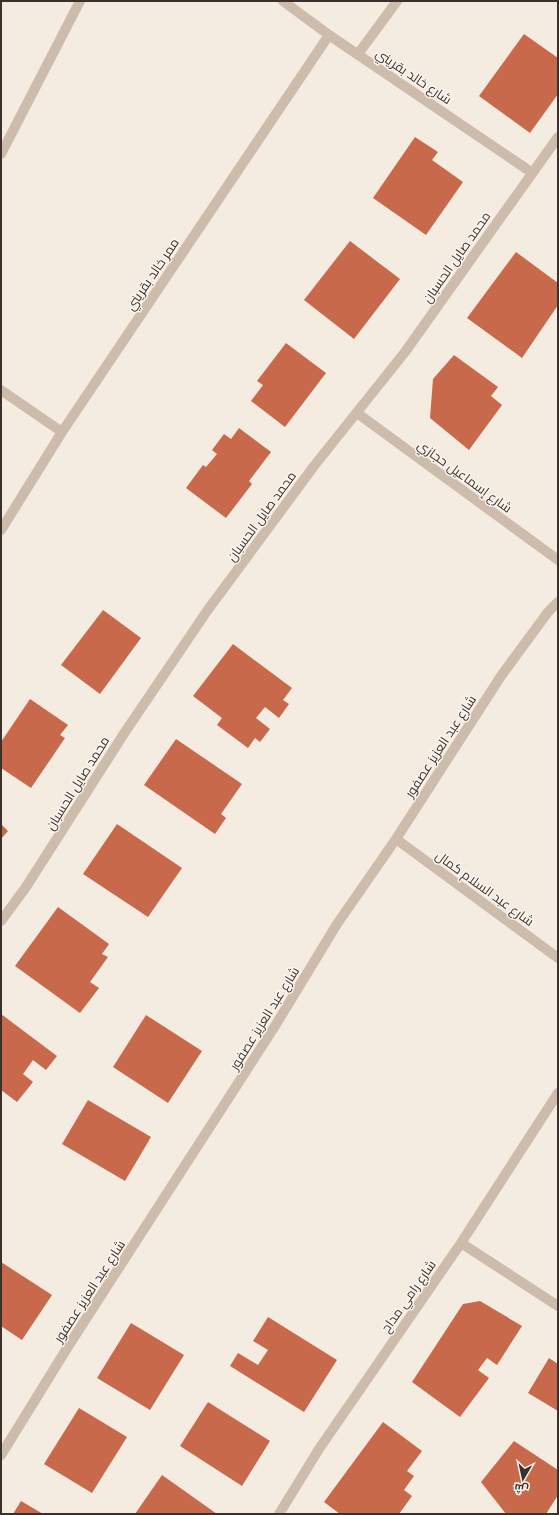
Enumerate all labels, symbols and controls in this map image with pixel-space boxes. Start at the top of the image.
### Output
street label: شارع خالد بقريني [371,46,454,110]
street label: محمد صايل الحسبان [419,209,493,306]
street label: ممر خالد بقريني [123,235,184,315]
street label: شارع إسماعيل حجازي [413,437,515,518]
street label: محمد صايل الحسبان [224,468,299,564]
street label: شارع عبد العزيز عصفور [401,692,480,802]
street label: محمد صايل الحسبان [43,734,112,833]
street label: شارع عبد السلام كمال [432,848,537,931]
street label: شارع عبد العزيز عصفور [226,964,303,1074]
street label: شارع عبد العزيز عصفور [50,1237,129,1347]
street label: شارع رامي مداح [378,1257,441,1337]
north arrow [503,1459,543,1499]
text: ش [514,1481,530,1496]

